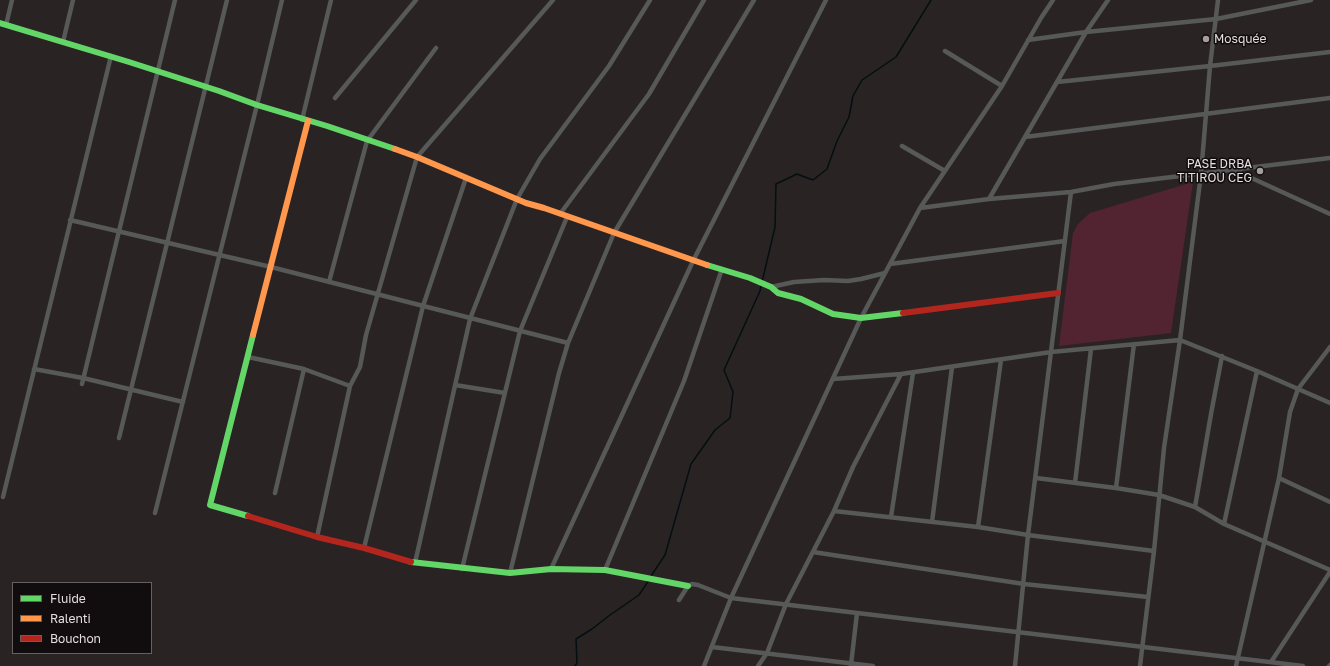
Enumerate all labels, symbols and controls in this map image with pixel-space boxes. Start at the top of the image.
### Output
place label: Mosquée [1214,32,1266,46]
marker: Mosquée [1201,34,1211,44]
place label: PASE DRBA TITIROU CEG [1177,157,1252,185]
marker: PASE DRBA TITIROU CEG [1255,166,1265,176]
legend [12,582,152,654]
text: Fluide [50,591,86,606]
text: Ralenti [50,611,91,626]
text: Bouchon [50,631,101,646]

